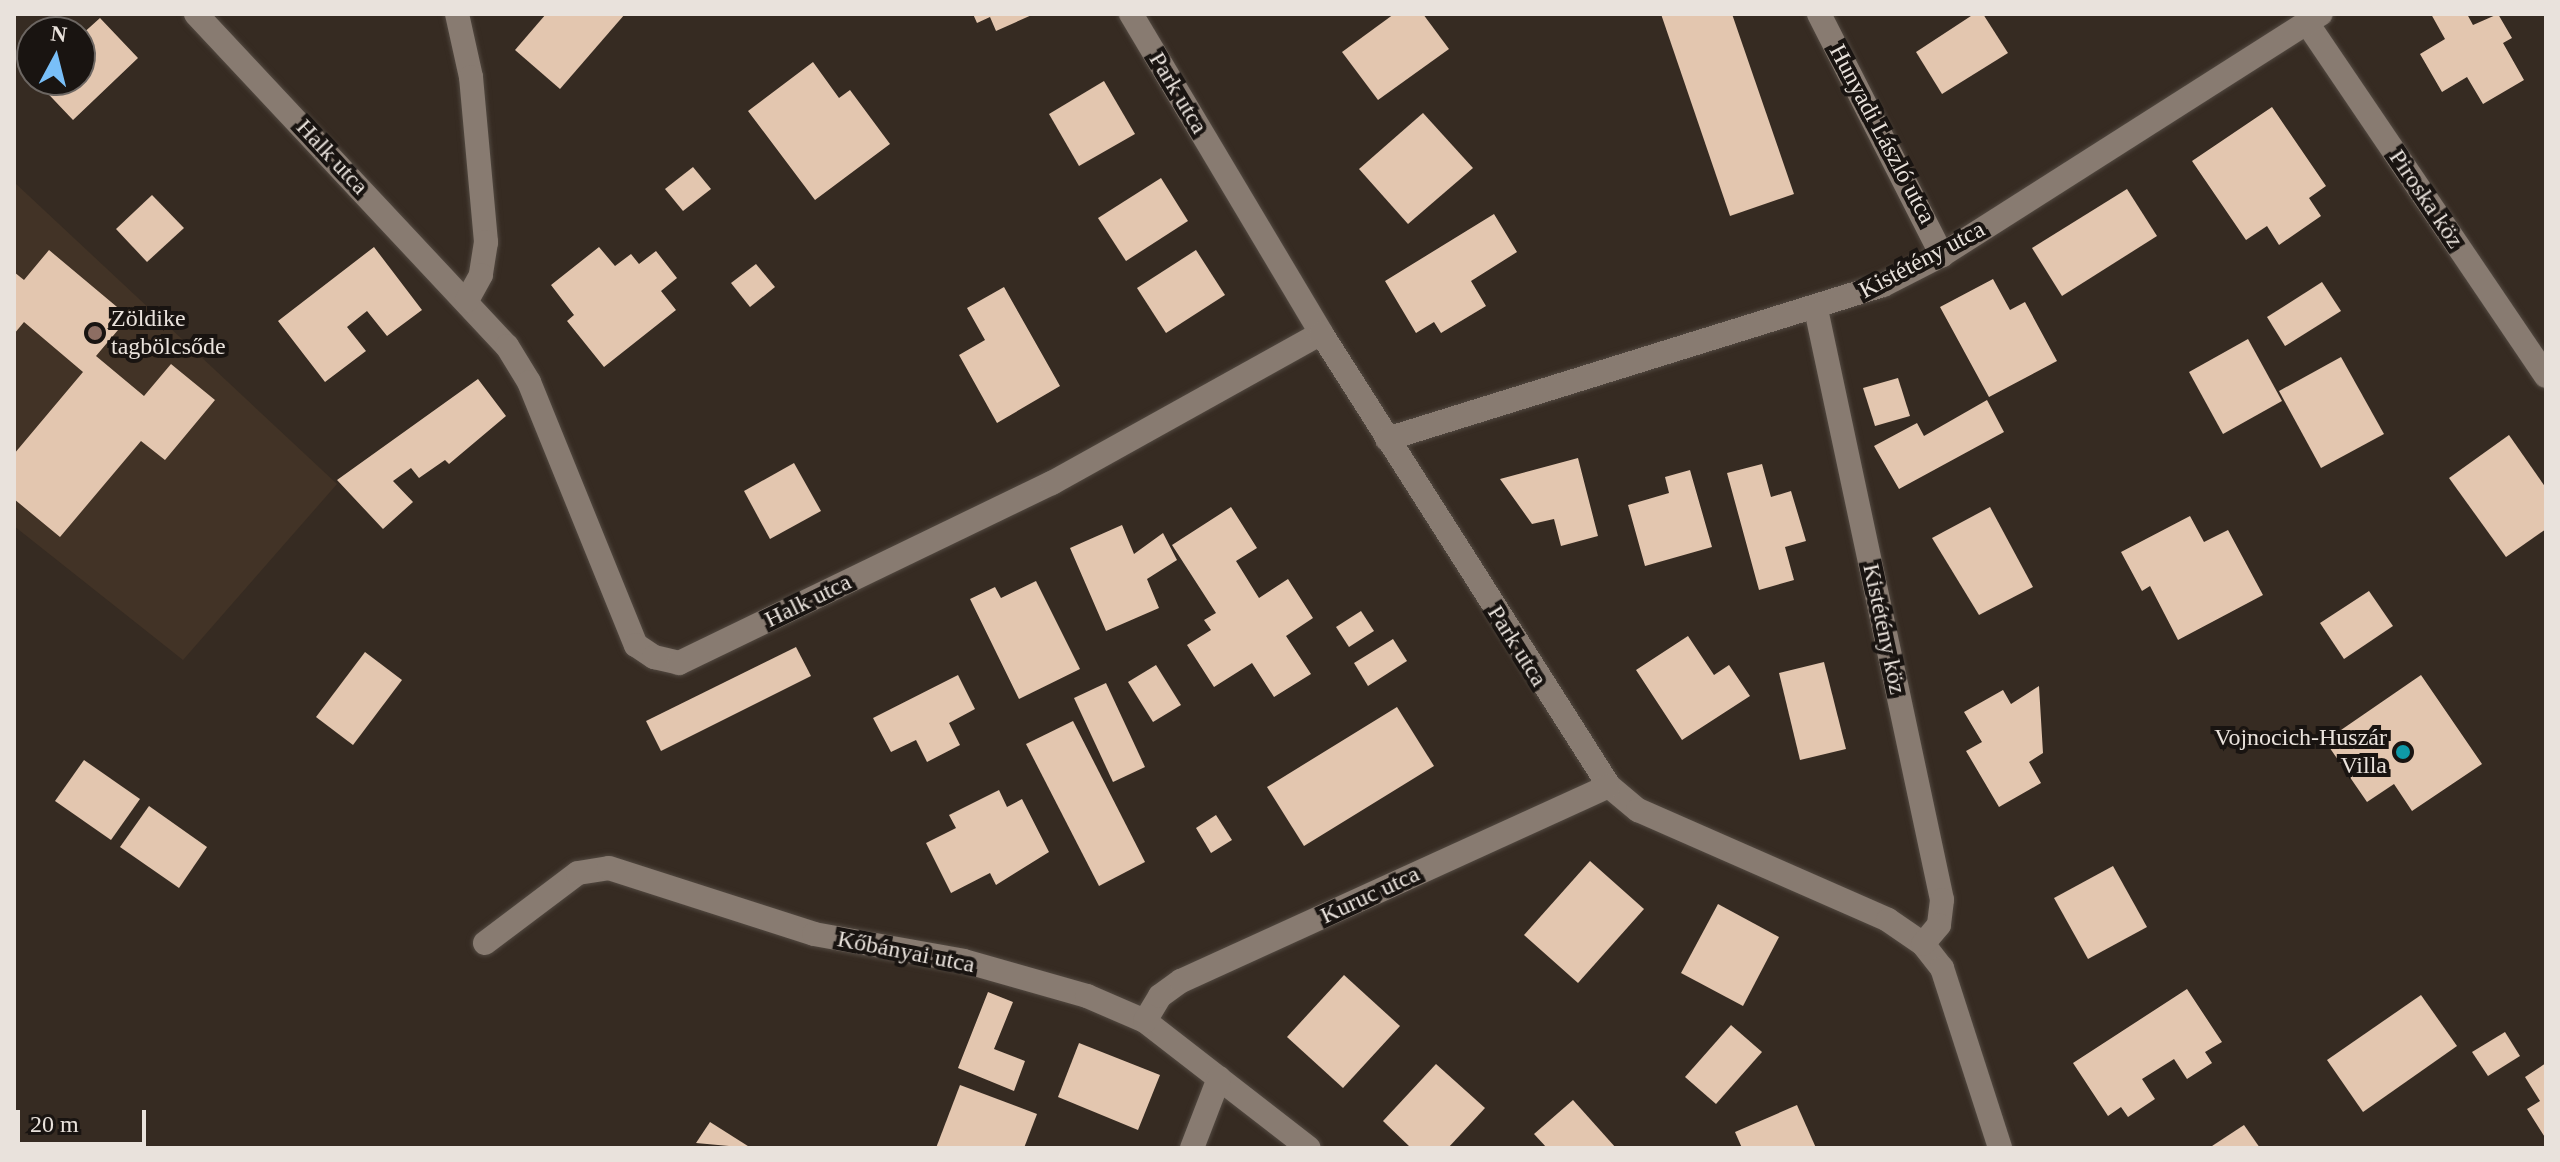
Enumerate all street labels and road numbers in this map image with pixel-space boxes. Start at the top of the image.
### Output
street label: Hunyadi László utca [1823,40,1941,228]
street label: Park utca [1142,47,1214,139]
street label: Halk utca [290,113,374,201]
street label: Piroska köz [2383,144,2469,254]
street label: Kistétény utca [1854,215,1990,305]
street label: Kistétény köz [1856,561,1912,697]
street label: Halk utca [760,568,856,634]
street label: Park utca [1481,600,1553,692]
street label: Kuruc utca [1316,860,1424,930]
street label: Kőbányai utca [835,925,977,979]

